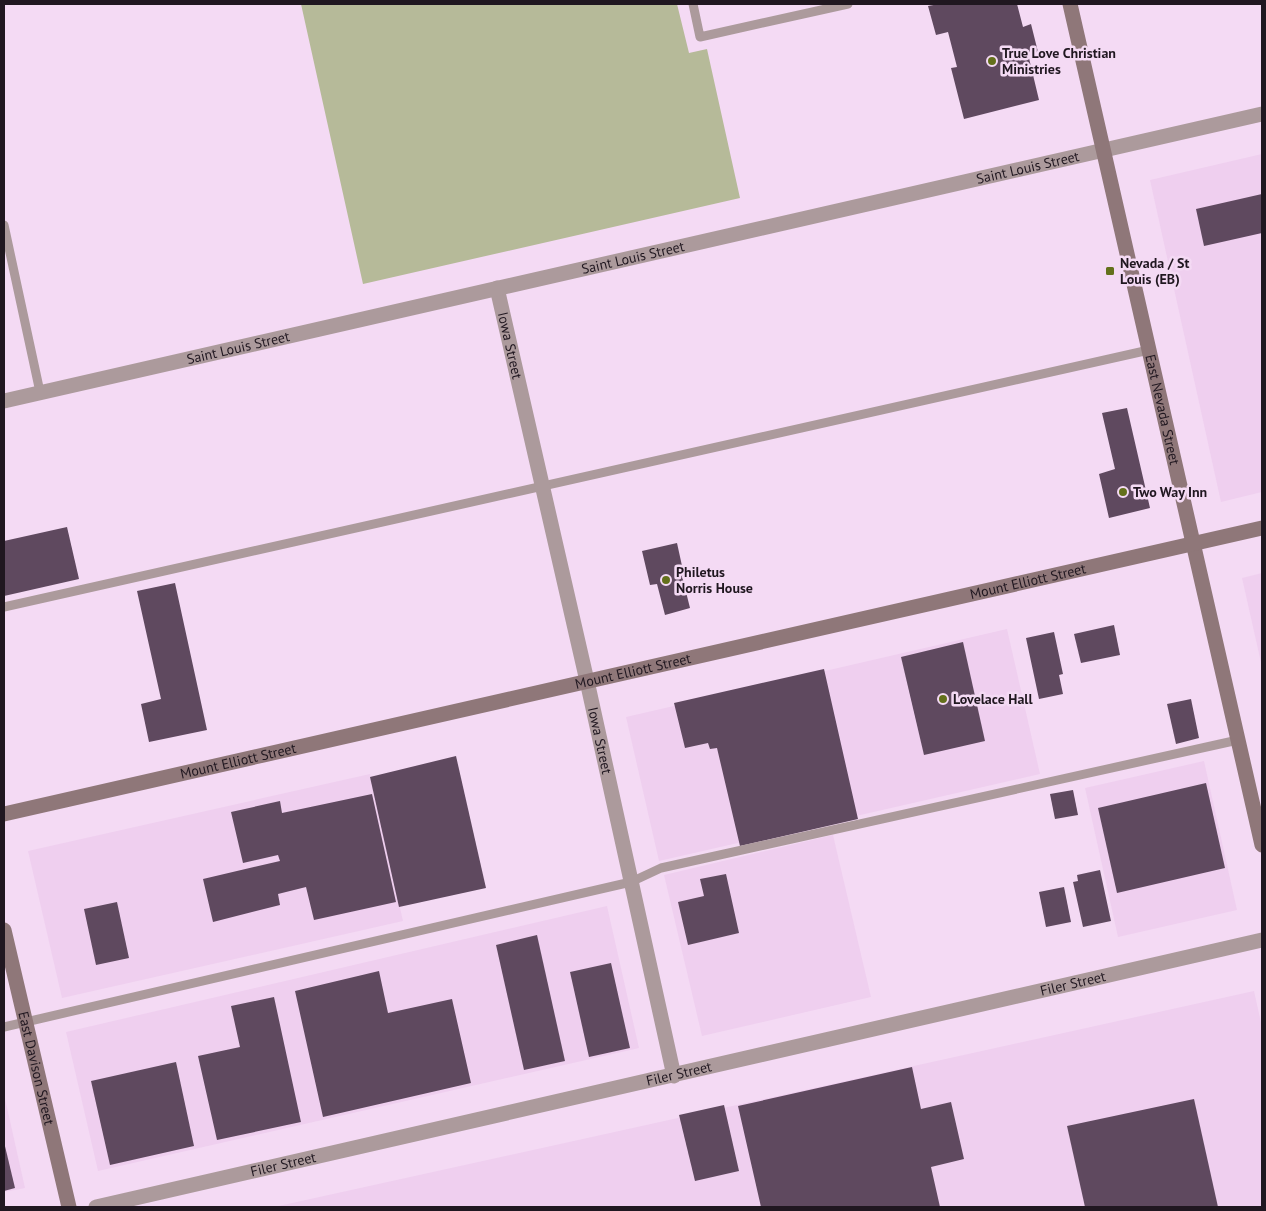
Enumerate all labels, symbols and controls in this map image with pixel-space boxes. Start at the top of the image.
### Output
place label: True Love Christian Ministries [1002,44,1116,78]
marker: True Love Christian Ministries [986,55,998,67]
street label: Saint Louis Street [974,147,1081,188]
street label: Saint Louis Street [580,237,686,278]
place label: Nevada / St Louis (EB) [1120,254,1189,288]
marker: Nevada / St Louis (EB) [1104,265,1116,277]
street label: Iowa Street [494,310,527,381]
street label: Saint Louis Street [185,327,291,368]
street label: East Nevada Street [1141,353,1184,467]
place label: Two Way Inn [1133,483,1207,501]
marker: Two Way Inn [1117,486,1129,498]
street label: Mount Elliott Street [968,559,1088,603]
place label: Philetus Norris House [676,563,753,597]
marker: Philetus Norris House [660,574,672,586]
street label: Mount Elliott Street [573,649,693,693]
place label: Lovelace Hall [953,690,1033,708]
marker: Lovelace Hall [937,693,949,705]
street label: Iowa Street [584,705,616,776]
street label: Mount Elliott Street [178,739,298,783]
street label: Filer Street [1038,967,1107,1000]
street label: East Davison Street [14,1010,59,1127]
street label: Filer Street [644,1057,714,1090]
street label: Filer Street [249,1148,318,1180]

